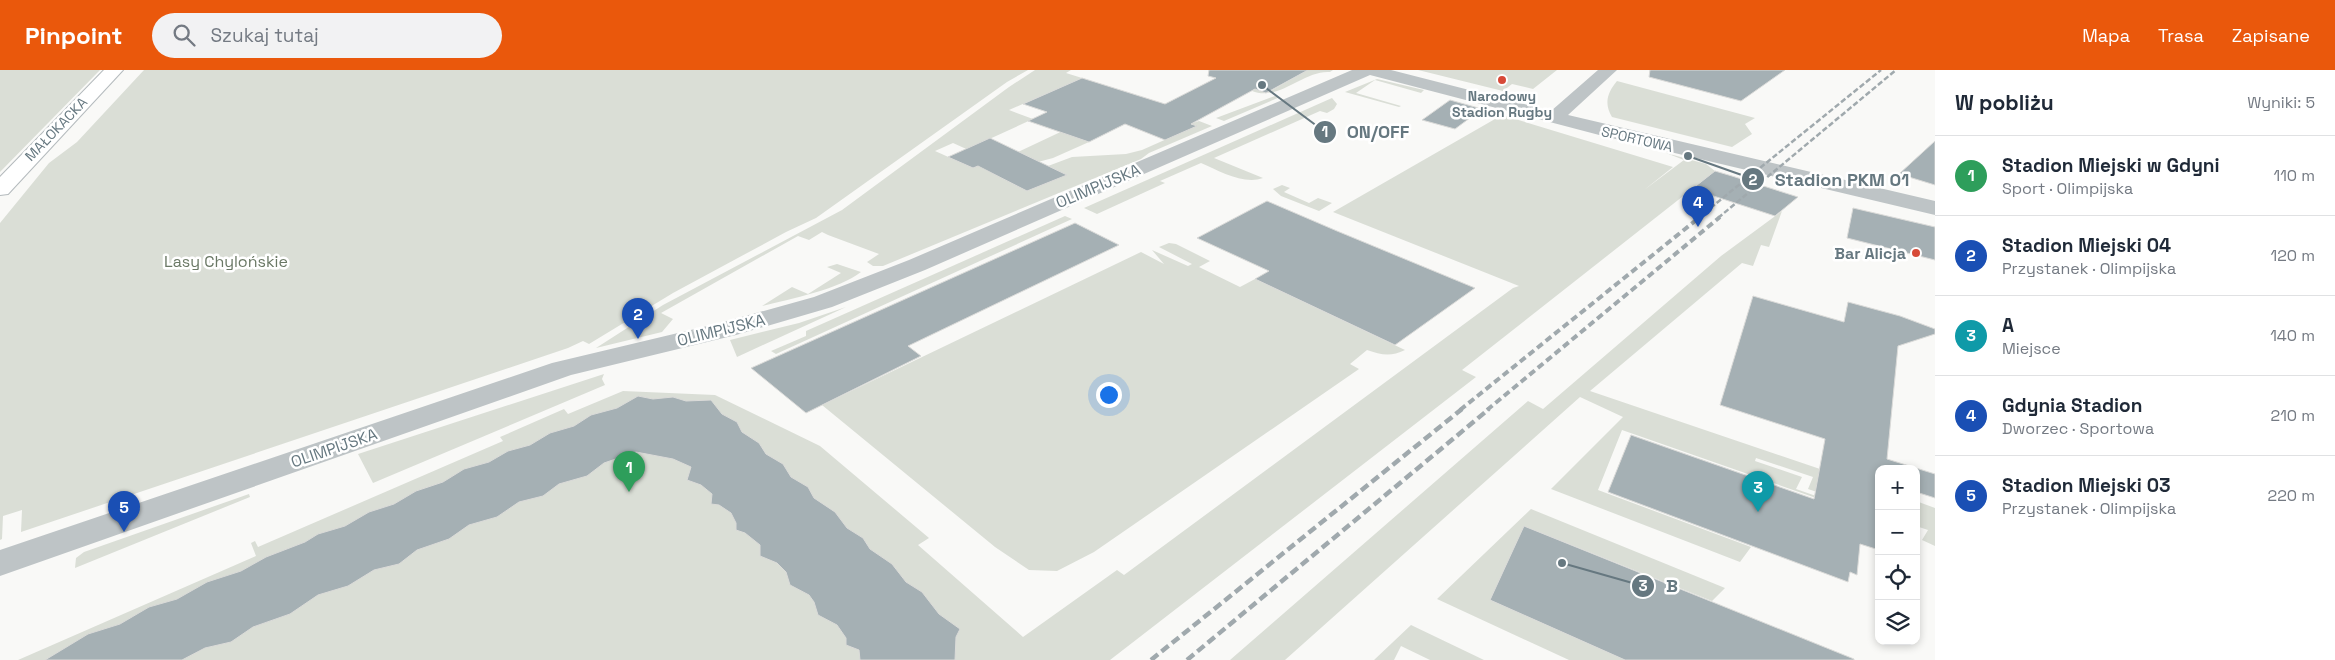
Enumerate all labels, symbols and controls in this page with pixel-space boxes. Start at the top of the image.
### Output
search box [152,13,502,58]
text: Pinpoint [25,20,122,51]
icon: search [170,21,198,49]
text: Szukaj tutaj [210,23,319,48]
text: Mapa [2082,24,2130,47]
text: Trasa [2158,24,2204,47]
text: Zapisane [2232,24,2310,47]
marker: Narodowy Stadion Rugby [1496,74,1508,86]
place label: Narodowy Stadion Rugby [1452,87,1552,121]
text: W pobliżu [1955,89,2054,116]
text: Wyniki: 5 [2247,92,2315,113]
street label: MAŁOKACKA [21,93,91,165]
callout: ON/OFF [1312,115,1420,148]
text: ON/OFF [1347,120,1410,143]
text: 1 [1322,122,1328,141]
street label: SPORTOWA [1599,122,1675,156]
text: Stadion Miejski w Gdyni [2002,153,2220,178]
street label: OLIMPIJSKA [1053,159,1143,213]
callout: Stadion PKM 01 [1740,163,1920,196]
text: 1 [1967,165,1975,186]
text: 110 m [2273,165,2315,186]
text: Stadion PKM 01 [1775,168,1909,191]
text: 2 [1749,170,1758,189]
text: Sport · Olimpijska [2002,178,2133,199]
pin: 4 [1682,186,1714,227]
text: Stadion Miejski 04 [2002,233,2171,258]
place label: Bar Alicja [1834,243,1906,264]
text: 2 [1966,245,1976,266]
text: 120 m [2271,245,2315,266]
marker: Bar Alicja [1910,247,1922,259]
park label: Lasy Chylońskie [164,251,288,272]
text: Przystanek · Olimpijska [2002,258,2176,279]
pin: 2 [622,298,654,339]
street label: OLIMPIJSKA [675,309,767,351]
text: A [2002,313,2014,338]
text: 3 [1966,325,1976,346]
text: 140 m [2270,325,2315,346]
text: Miejsce [2002,338,2061,359]
your location [1096,382,1122,408]
text: Gdynia Stadion [2002,393,2142,418]
text: 4 [1966,405,1976,426]
text: 210 m [2271,405,2315,426]
text: Dworzec · Sportowa [2002,418,2154,439]
street label: OLIMPIJSKA [288,423,380,473]
pin: 1 [613,451,645,492]
map controls [1875,465,1920,645]
button: + [1875,465,1920,510]
pin: 3 [1742,471,1774,512]
text: Stadion Miejski 03 [2002,473,2171,498]
text: 5 [1966,485,1976,506]
text: 220 m [2268,485,2315,506]
pin: 5 [108,491,140,532]
text: Przystanek · Olimpijska [2002,498,2176,519]
button: − [1875,510,1920,555]
button: locate [1875,555,1920,600]
callout: B [1631,569,1688,602]
text: B [1666,574,1678,597]
text: 3 [1638,576,1648,595]
button: layers [1875,600,1920,645]

